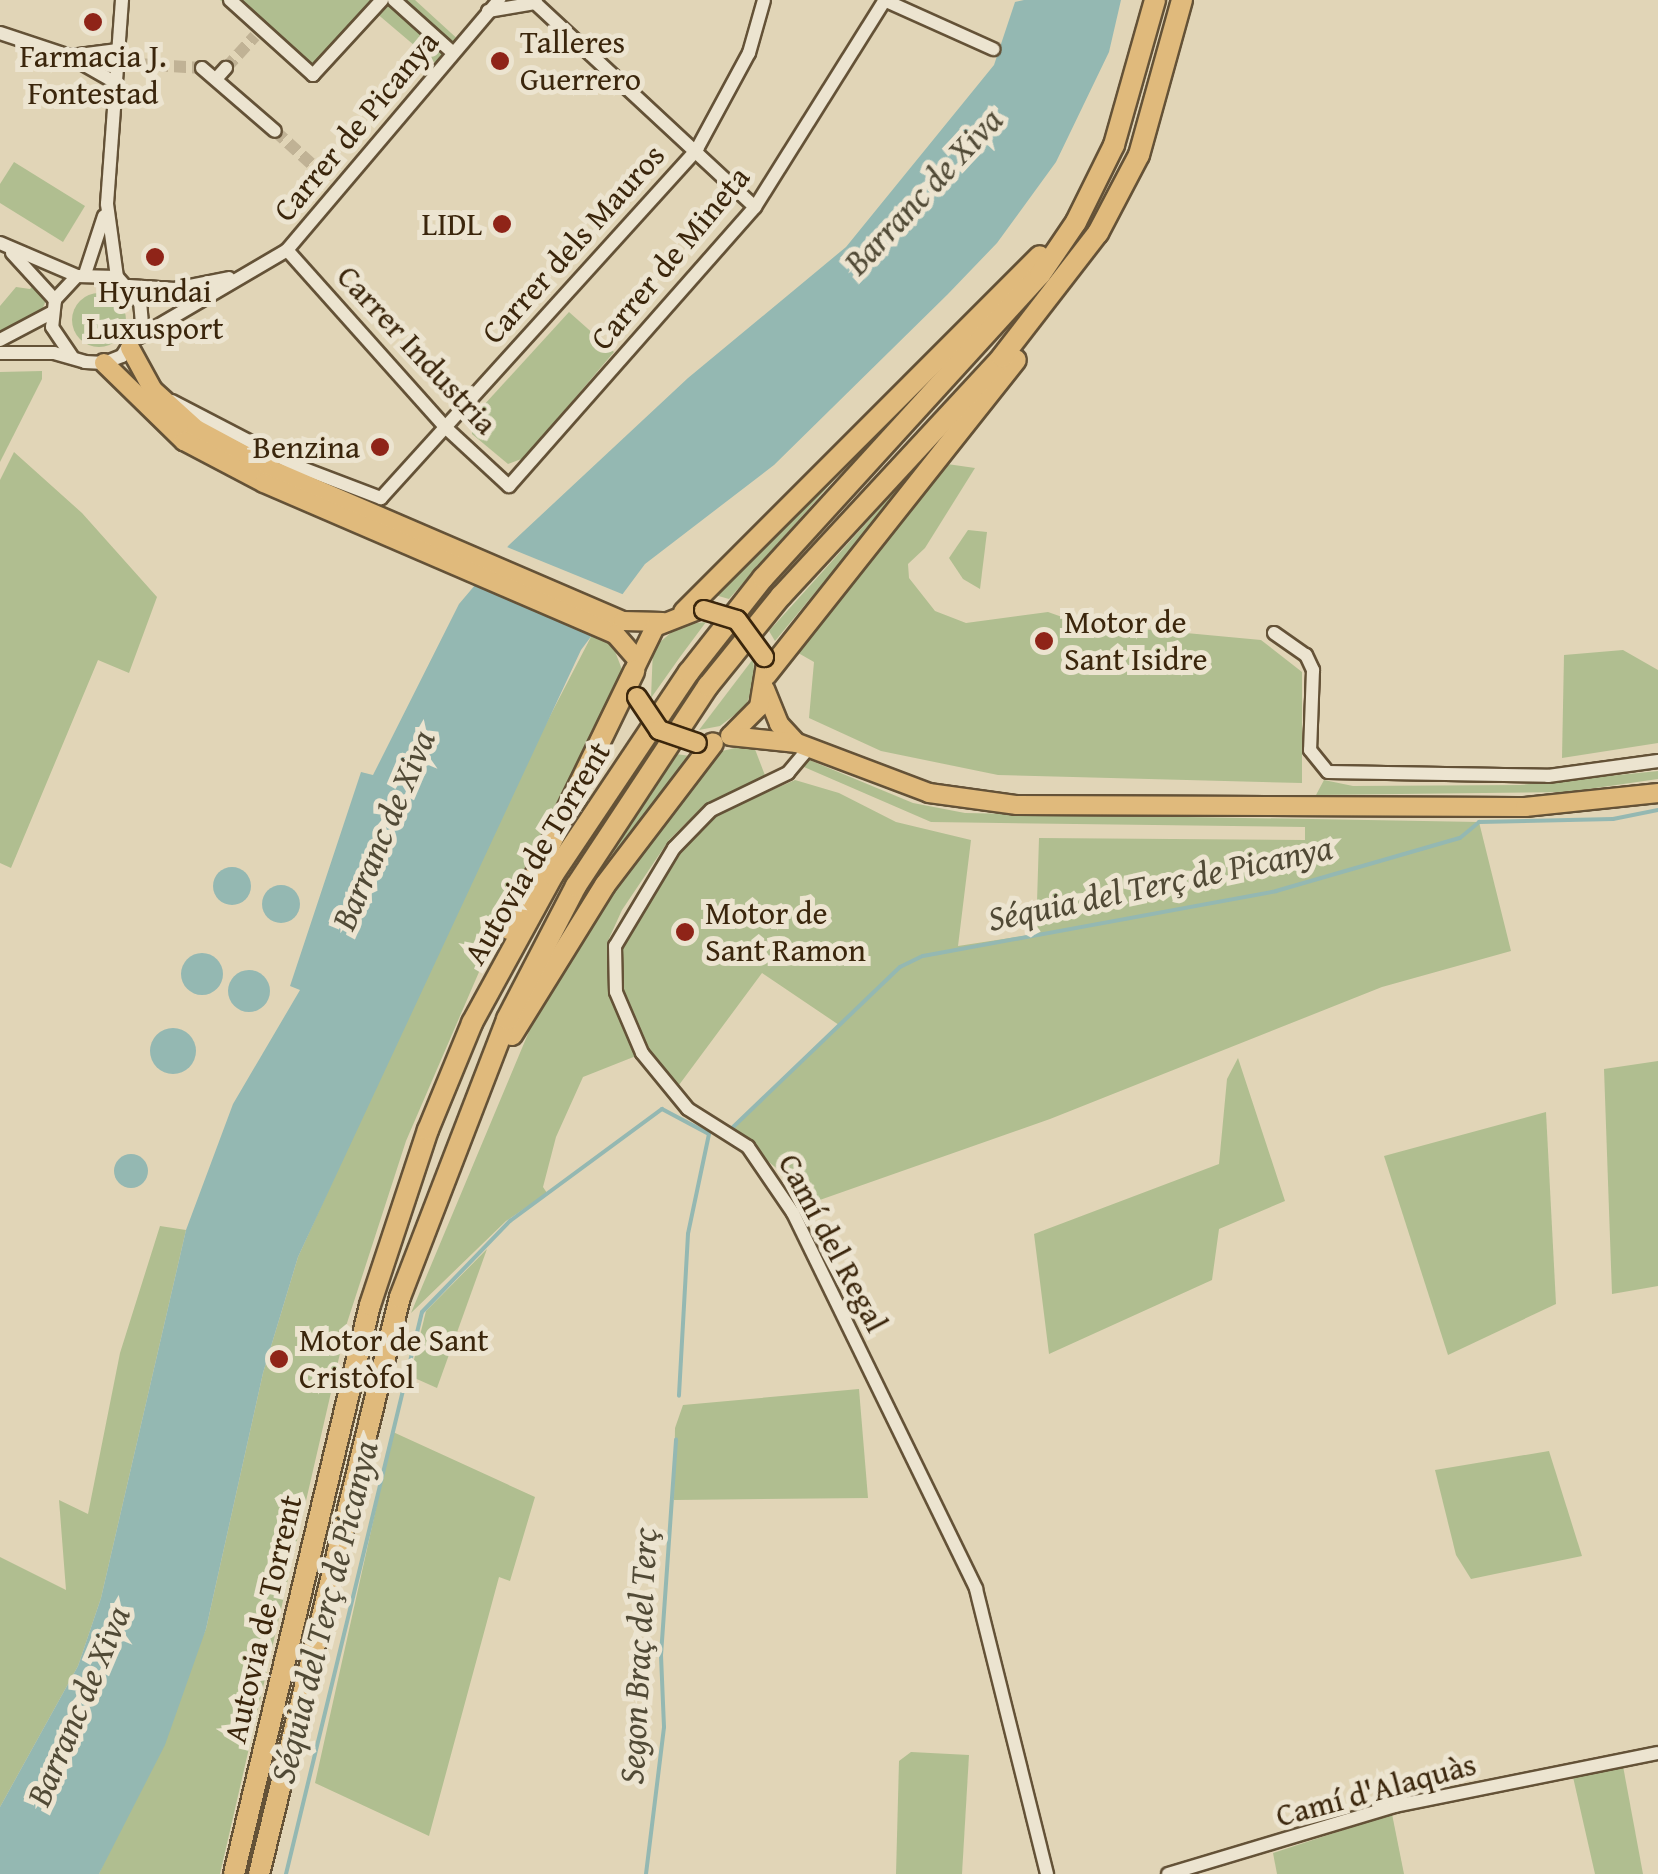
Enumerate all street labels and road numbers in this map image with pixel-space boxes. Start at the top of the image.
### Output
street label: Carrer de Picanya [265,23,447,229]
street label: Carrer dels Mauros [473,136,673,352]
street label: Carrer de Mineta [582,159,758,357]
street label: Carrer Industria [329,257,505,443]
street label: Autovia de Torrent [455,735,619,971]
street label: Camí del Regal [770,1147,896,1339]
street label: Autovia de Torrent [216,1491,310,1747]
street label: Camí d'Alaquàs [1272,1745,1480,1835]

